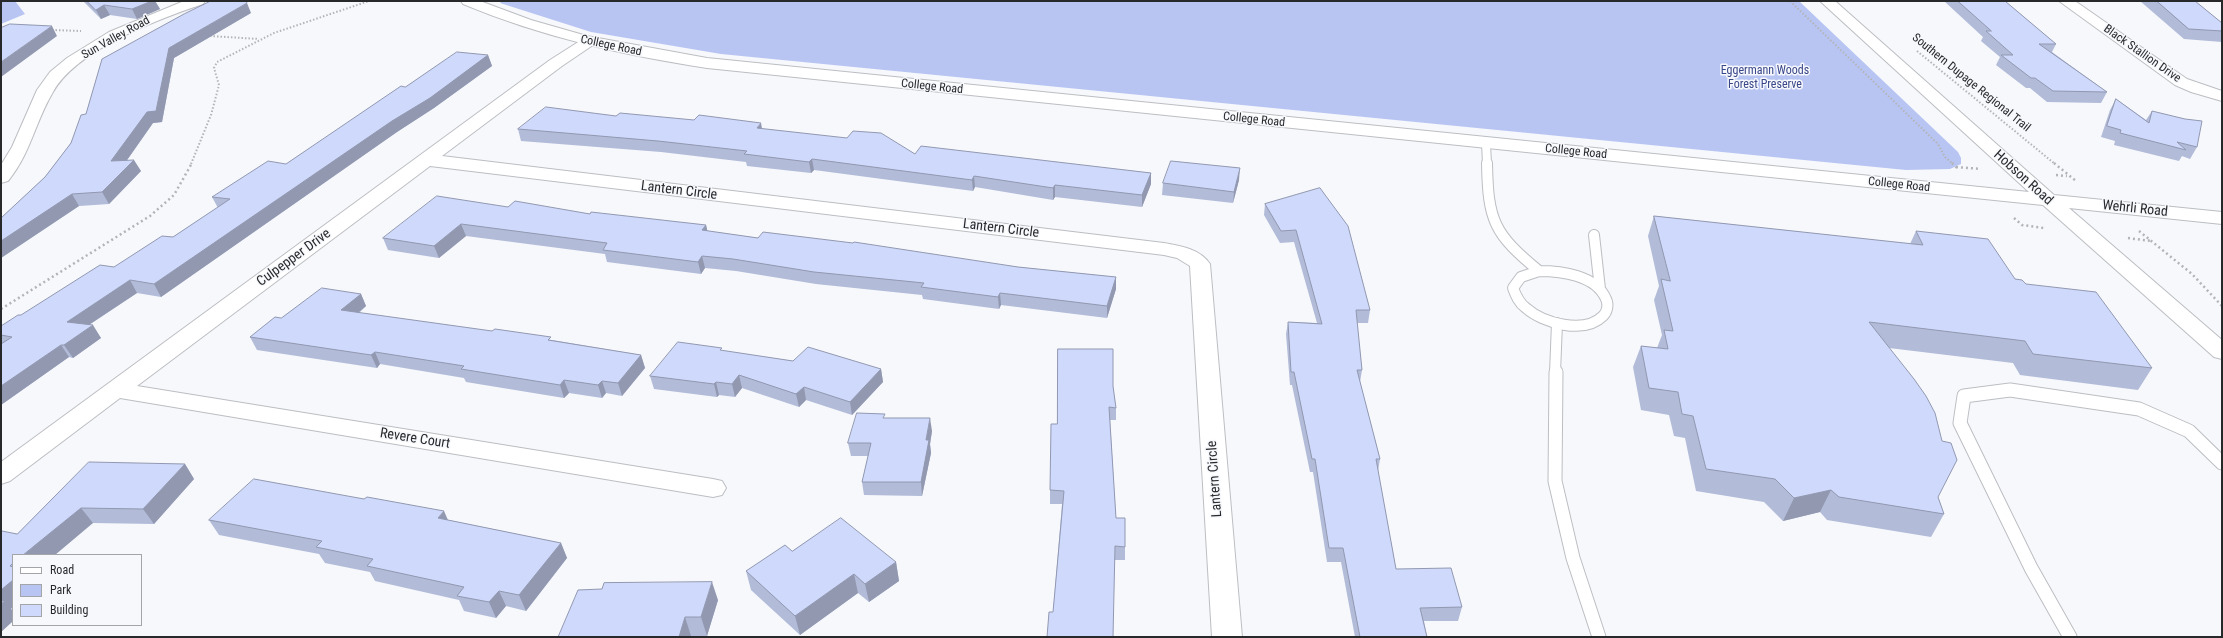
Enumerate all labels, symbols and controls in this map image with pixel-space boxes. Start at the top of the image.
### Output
street label: Sun Valley Road [79,13,153,63]
street label: Black Stallion Drive [2101,22,2183,86]
street label: Southern Dupage Regional Trail [1909,31,2033,135]
street label: College Road [579,32,643,60]
park label: Eggermann Woods Forest Preserve [1721,64,1809,92]
street label: College Road [900,77,964,97]
street label: College Road [1222,110,1286,130]
street label: College Road [1544,142,1608,162]
street label: Hobson Road [1990,147,2056,209]
street label: College Road [1867,175,1931,195]
street label: Lantern Circle [640,178,718,204]
street label: Wehrli Road [2101,197,2169,221]
street label: Lantern Circle [962,216,1040,242]
street label: Culpepper Drive [254,226,334,290]
street label: Revere Court [379,425,451,453]
street label: Lantern Circle [1204,440,1226,518]
legend [12,554,142,626]
text: Road [50,563,74,577]
text: Park [50,583,71,597]
text: Building [50,603,88,617]

